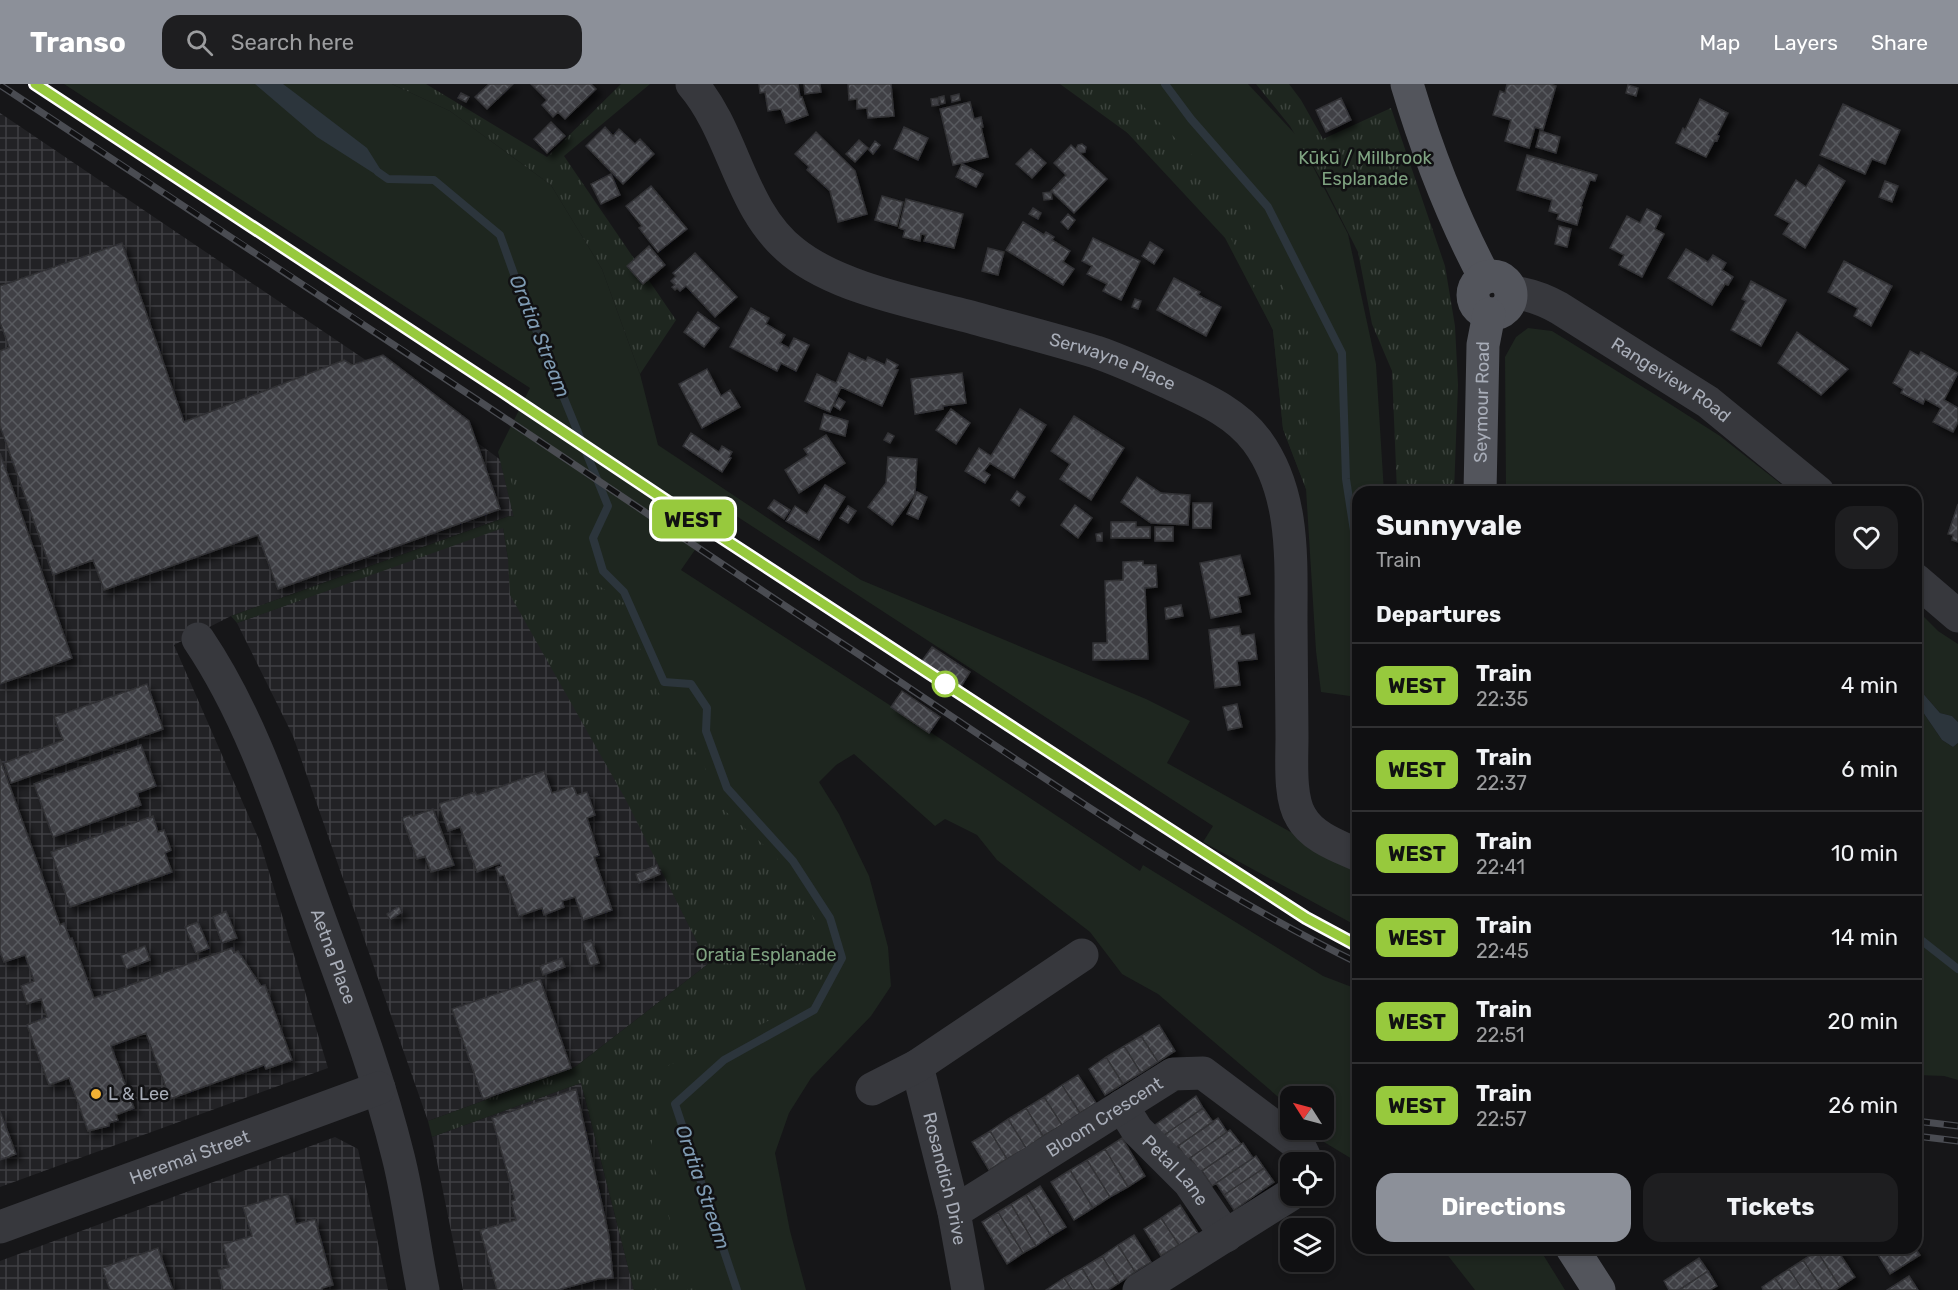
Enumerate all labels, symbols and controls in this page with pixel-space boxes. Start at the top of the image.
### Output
search box [162,15,582,69]
text: Transo [30,26,126,59]
icon: search [183,26,216,59]
text: Search here [231,29,354,56]
text: Map [1699,30,1740,55]
text: Layers [1773,30,1838,55]
text: Share [1871,30,1928,55]
park label: Kūkū / Millbrook Esplanade [1298,147,1433,190]
water label: Oratia Stream [504,271,576,401]
street label: Serwayne Place [1047,328,1179,395]
street label: Rangeview Road [1607,333,1735,427]
street label: Seymour Road [1470,341,1494,463]
line badge: WEST [651,500,735,538]
button: heart [1835,506,1898,569]
text: WEST [664,507,722,532]
text: Sunnyvale [1376,509,1522,542]
text: Train [1376,548,1421,572]
text: Departures [1376,601,1501,628]
text: Train [1476,660,1532,687]
unlabelled marker [932,671,958,697]
text: 4 min [1841,672,1898,699]
text: WEST [1388,673,1446,698]
text: 22:35 [1476,687,1528,711]
text: Train [1476,744,1532,771]
text: 6 min [1841,756,1898,783]
text: WEST [1388,757,1446,782]
text: 22:37 [1476,771,1527,795]
text: Train [1476,828,1532,855]
text: 10 min [1831,840,1898,867]
text: WEST [1388,841,1446,866]
text: 22:41 [1476,855,1525,879]
street label: Aetna Place [306,906,361,1007]
text: Train [1476,912,1532,939]
text: 14 min [1831,924,1898,951]
text: WEST [1388,925,1446,950]
text: 22:45 [1476,939,1529,963]
park label: Oratia Esplanade [695,944,837,966]
text: Train [1476,996,1532,1023]
text: 20 min [1828,1008,1898,1035]
text: WEST [1388,1009,1446,1034]
text: 22:51 [1476,1023,1525,1047]
street label: Bloom Crescent [1042,1072,1167,1162]
text: Train [1476,1080,1532,1107]
place label: L & Lee [108,1083,169,1105]
north arrow [1280,1086,1334,1140]
map controls [1280,1086,1334,1272]
marker: L & Lee [89,1087,103,1101]
text: 26 min [1828,1092,1898,1119]
text: WEST [1388,1093,1446,1118]
text: 22:57 [1476,1107,1527,1131]
street label: Rosandich Drive [918,1110,971,1247]
water label: Oratia Stream [670,1121,736,1253]
street label: Heremai Street [126,1125,253,1190]
street label: Petal Lane [1137,1130,1213,1210]
button: locate [1280,1152,1334,1206]
button: Directions [1376,1173,1631,1242]
button: Tickets [1643,1173,1898,1242]
button: layers [1280,1218,1334,1272]

